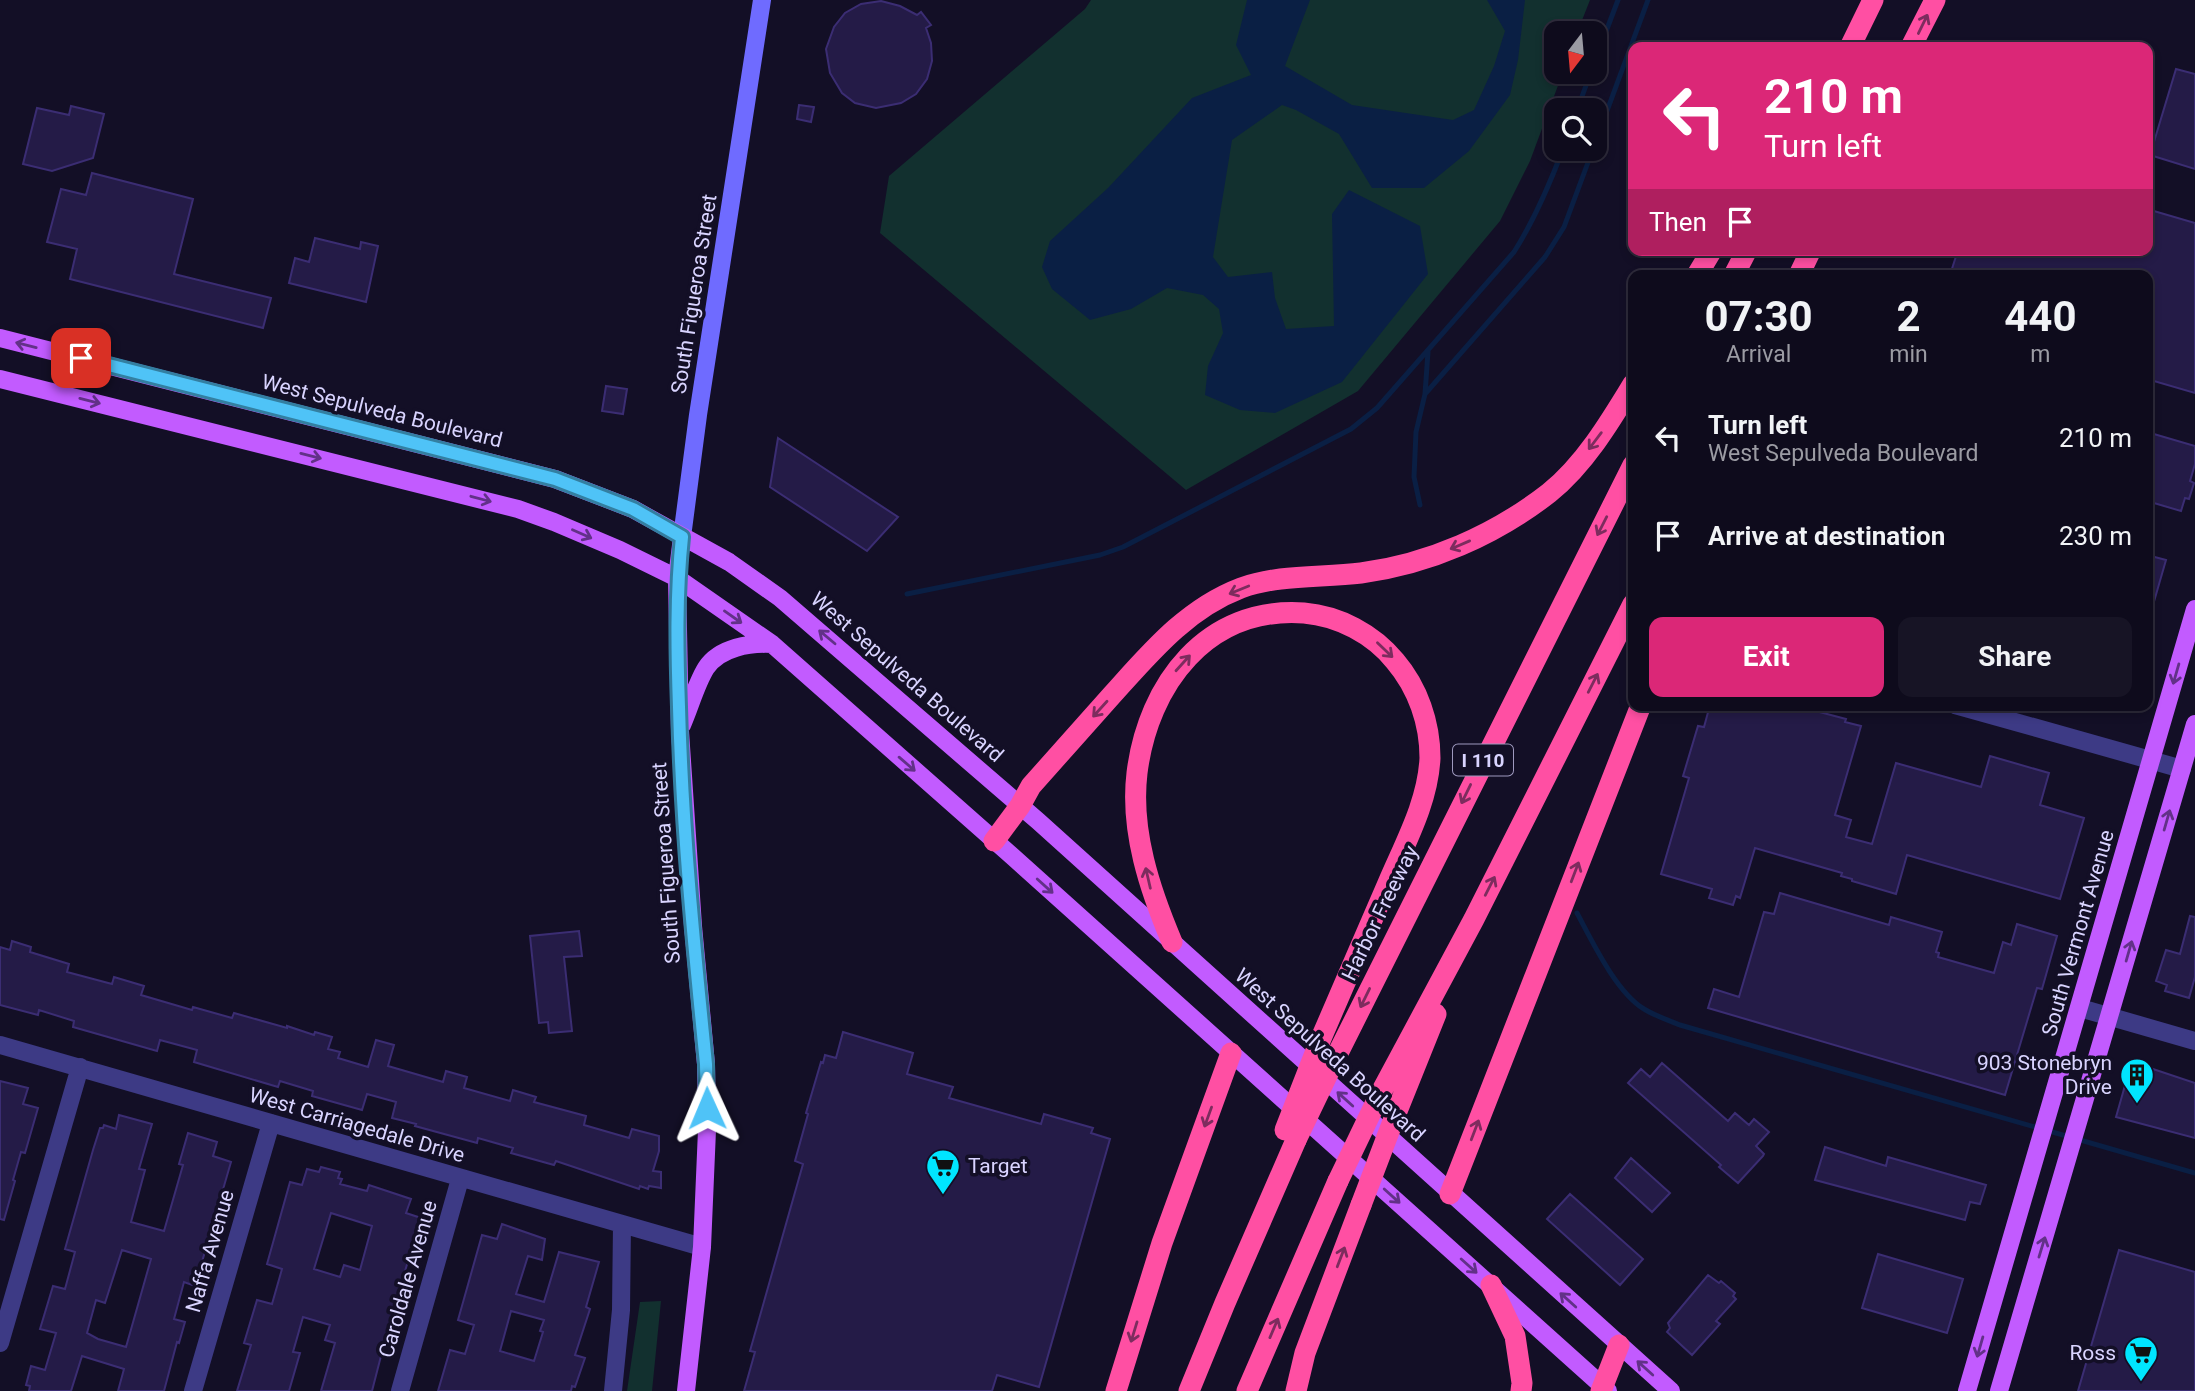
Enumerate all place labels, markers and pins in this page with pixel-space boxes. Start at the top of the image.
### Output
pin [51,328,111,388]
place label: 903 Stonebryn Drive [1977,1051,2112,1099]
building icon: 903 Stonebryn Drive [2118,1056,2156,1105]
supermarket icon: Target [924,1147,962,1196]
place label: Target [968,1154,1028,1178]
supermarket icon: Ross [2122,1334,2160,1383]
place label: Ross [2069,1341,2116,1365]

